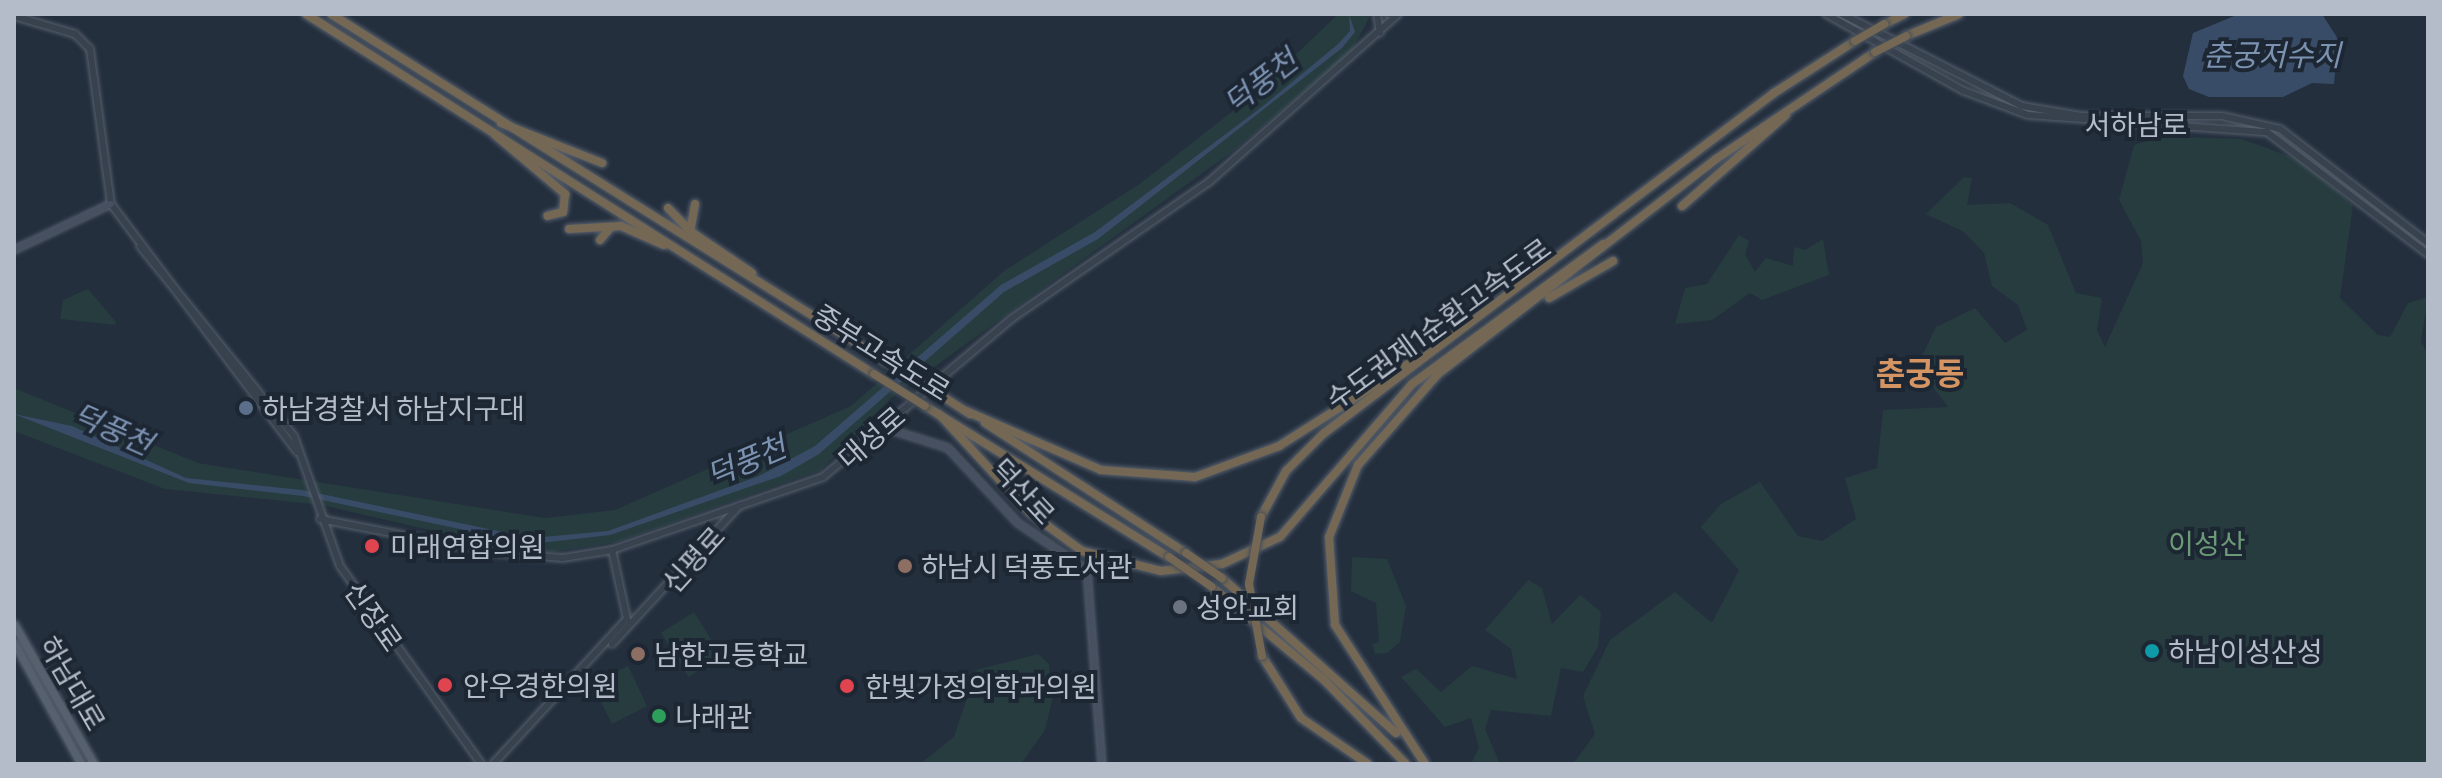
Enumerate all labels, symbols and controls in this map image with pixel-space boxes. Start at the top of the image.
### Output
water label: 춘궁저수지 [2203,36,2341,72]
water label: 덕풍천 [1216,41,1304,121]
street label: 서하남로 [2084,107,2188,141]
street label: 수도권제1순환고속도로 [1319,230,1557,416]
street label: 중부고속도로 [808,297,956,407]
district label: 춘궁동 [1876,353,1964,391]
place label: 하남경찰서 하남지구대 [262,391,525,425]
water label: 덕풍천 [68,395,158,461]
marker: 하남경찰서 하남지구대 [237,399,255,417]
street label: 대성로 [831,399,911,475]
water label: 덕풍천 [701,427,791,493]
street label: 덕산로 [985,451,1063,531]
street label: 신평로 [655,519,731,599]
park label: 이성산 [2168,526,2246,560]
place label: 미래연합의원 [390,529,545,563]
marker: 미래연합의원 [361,535,383,557]
place label: 하남시 덕풍도서관 [921,549,1132,583]
marker: 하남시 덕풍도서관 [896,557,914,575]
street label: 신장로 [338,575,410,657]
place label: 성안교회 [1196,590,1299,624]
marker: 성안교회 [1171,598,1189,616]
street label: 하남대로 [33,630,113,736]
place label: 하남이성산성 [2168,634,2323,668]
place label: 남한고등학교 [654,637,809,671]
marker: 하남이성산성 [2143,642,2161,660]
marker: 남한고등학교 [629,645,647,663]
place label: 안우경한의원 [463,668,618,702]
place label: 한빛가정의학과의원 [865,669,1097,703]
marker: 안우경한의원 [434,674,456,696]
marker: 한빛가정의학과의원 [836,675,858,697]
place label: 나래관 [675,699,752,733]
marker: 나래관 [650,707,668,725]

